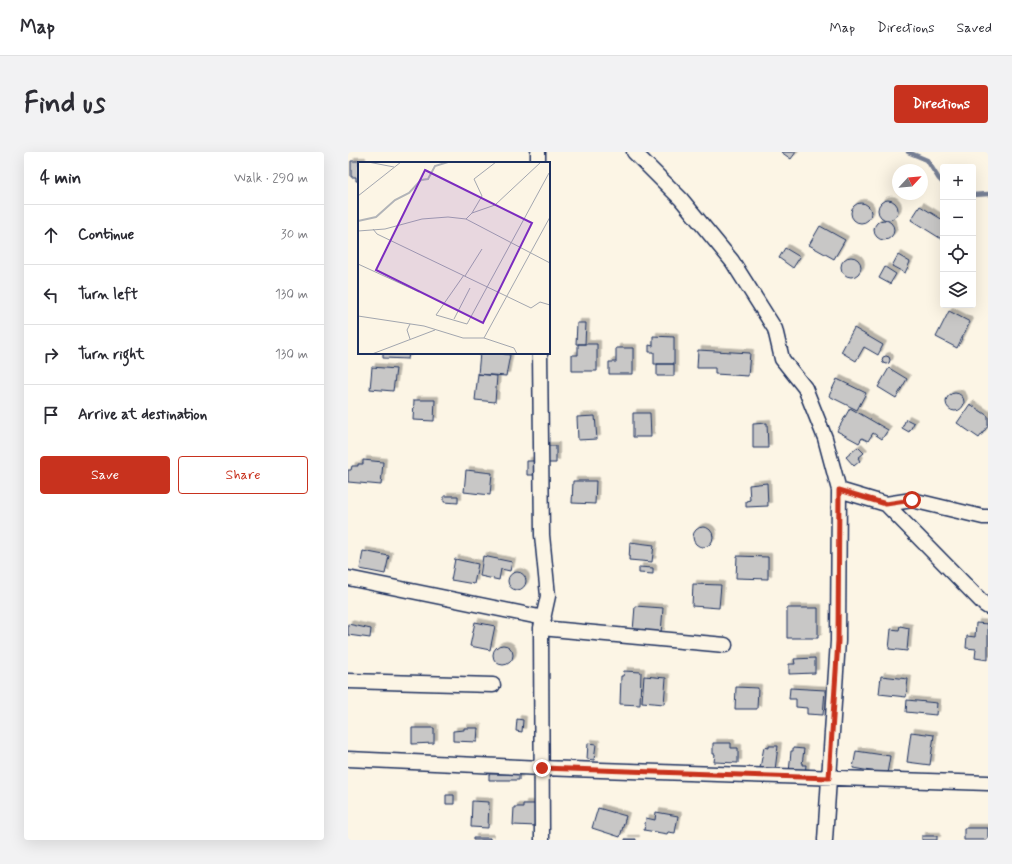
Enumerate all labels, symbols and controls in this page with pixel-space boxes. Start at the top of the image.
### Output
text: Map [20,15,55,40]
text: Map [829,19,855,37]
text: Directions [877,19,935,37]
text: Saved [957,19,992,37]
button: Directions [894,85,988,123]
text: Find us [24,86,105,123]
inset map [358,162,550,354]
north arrow [892,164,928,200]
map controls [940,164,976,308]
button: + [940,164,976,200]
text: 4 min [40,167,81,189]
text: Walk · 290 m [234,170,308,187]
button: − [940,200,976,236]
icon: ahead [40,224,62,246]
text: Continue [78,225,134,245]
text: 30 m [281,226,308,243]
button: locate [940,236,976,272]
button: layers [940,272,976,308]
icon: left [40,284,62,306]
text: Turn left [78,285,138,305]
text: 130 m [275,286,308,303]
icon: right [40,344,62,366]
text: Turn right [78,345,145,365]
text: 130 m [275,346,308,363]
icon: arrive [40,404,62,426]
text: Arrive at destination [78,405,207,425]
button: Save [40,456,170,494]
button: Share [178,456,308,494]
route start [903,491,921,509]
route end [533,759,551,777]

